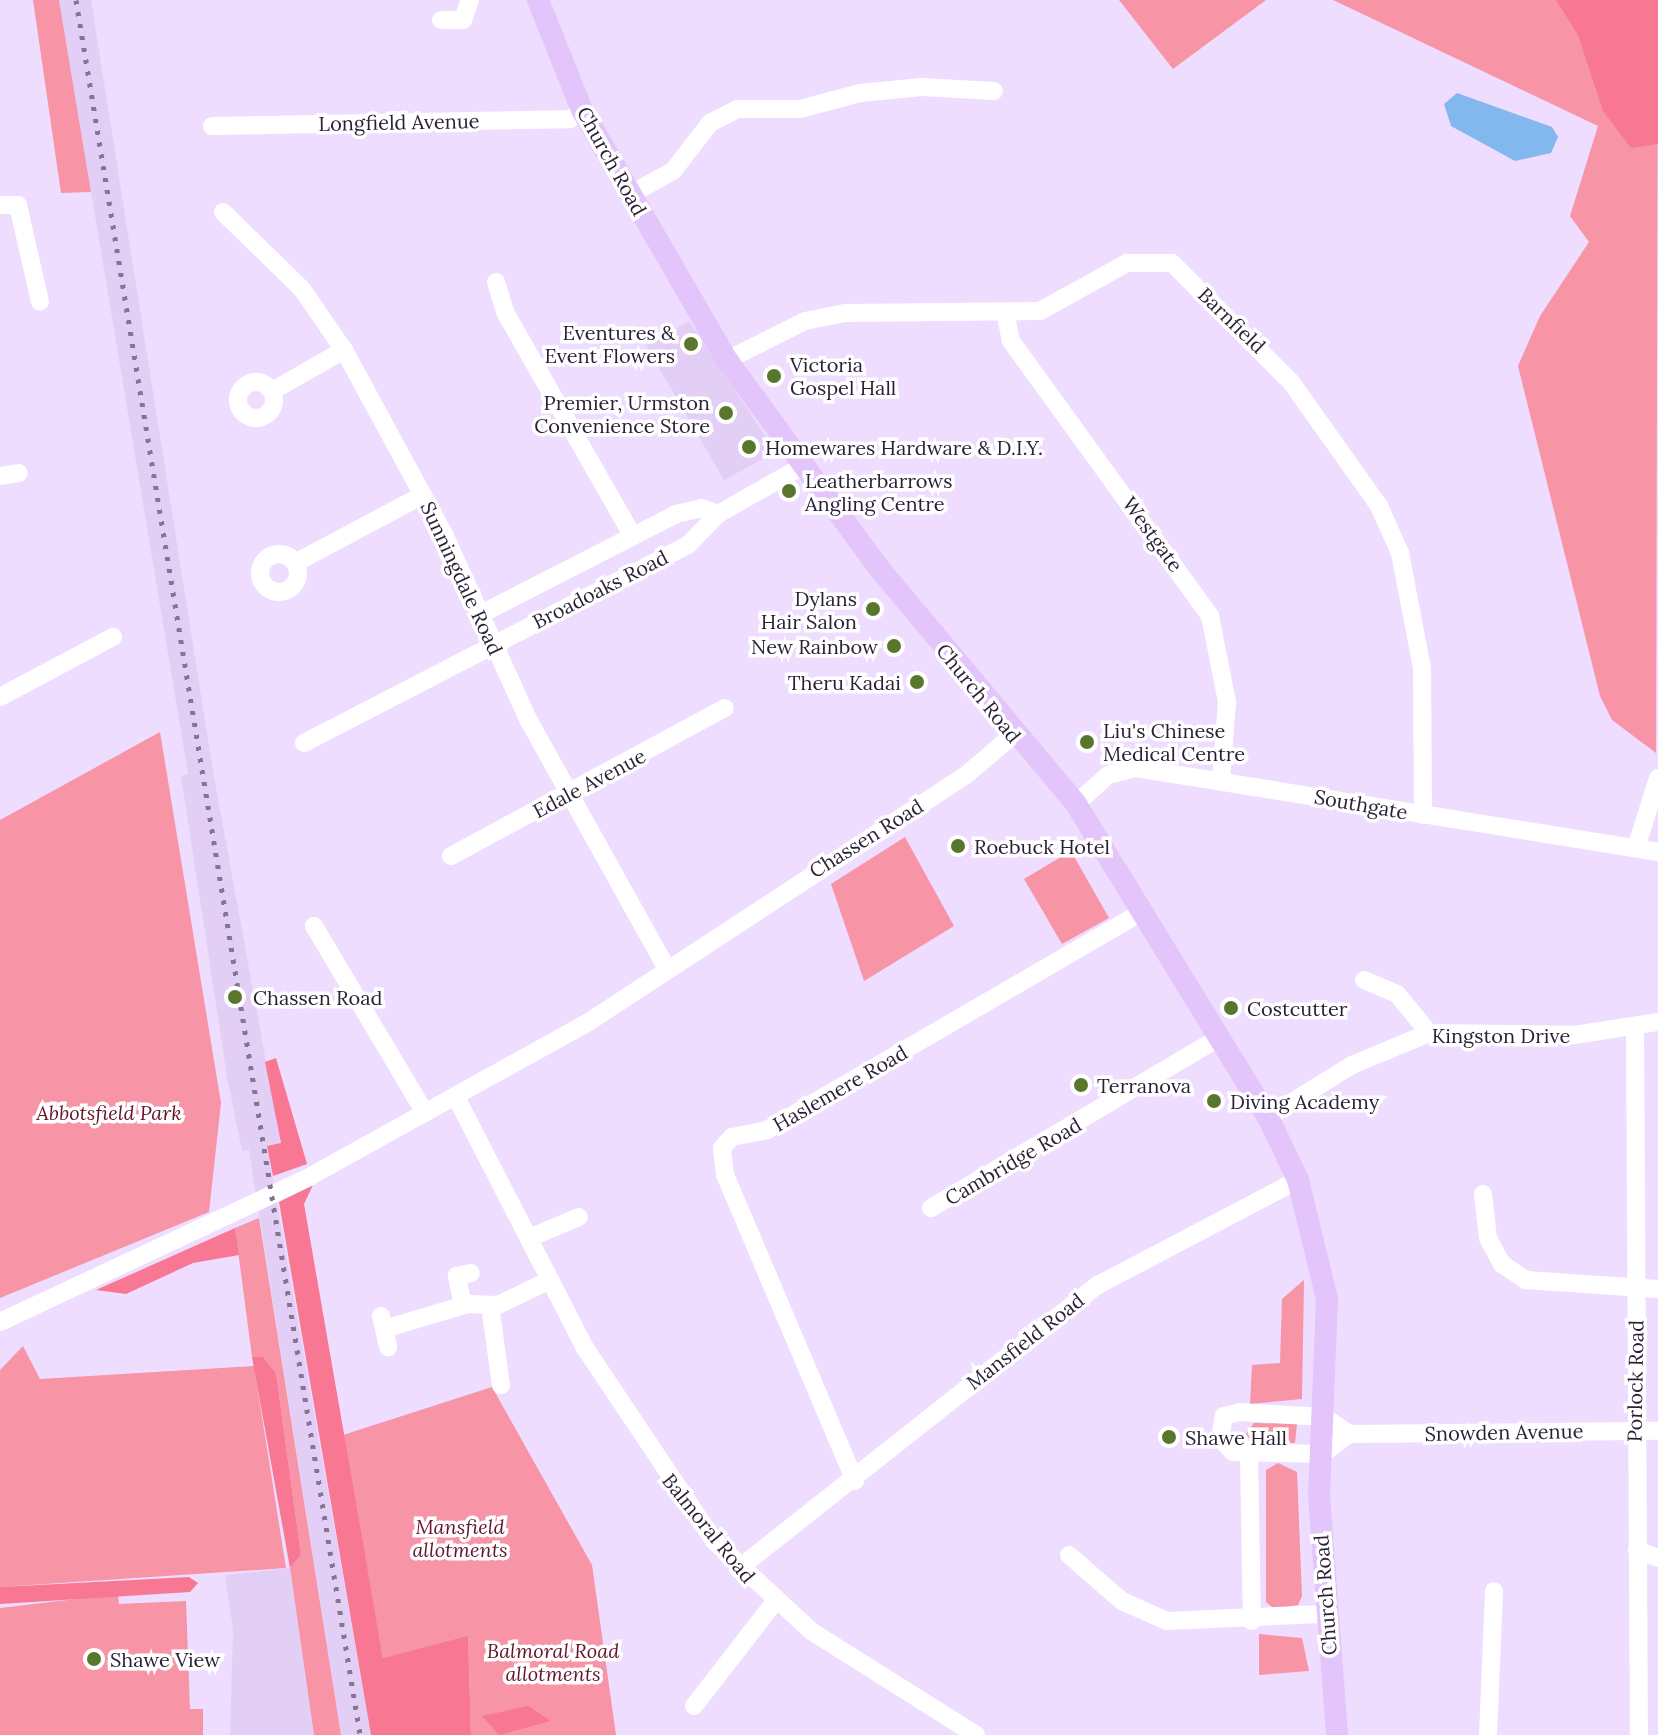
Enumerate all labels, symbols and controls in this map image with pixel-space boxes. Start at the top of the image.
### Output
street label: Church Road [572,102,652,220]
street label: Longfield Avenue [318,109,480,135]
street label: Barnfield [1193,282,1271,358]
place label: Eventures & Event Flowers [545,320,675,367]
marker: Eventures & Event Flowers [682,335,700,353]
place label: Victoria Gospel Hall [790,352,896,399]
marker: Victoria Gospel Hall [765,367,783,385]
place label: Premier, Urmston Convenience Store [534,390,710,437]
marker: Premier, Urmston Convenience Store [717,404,735,422]
place label: Homewares Hardware & D.I.Y. [765,435,1043,459]
marker: Homewares Hardware & D.I.Y. [740,438,758,456]
place label: Leatherbarrows Angling Centre [805,468,953,515]
marker: Leatherbarrows Angling Centre [780,482,798,500]
street label: Westgate [1118,492,1188,576]
street label: Sunningdale Road [416,498,508,658]
street label: Broadoaks Road [528,545,672,633]
place label: Dylans Hair Salon [761,586,857,633]
marker: Dylans Hair Salon [864,600,882,618]
place label: New Rainbow [751,634,878,658]
marker: New Rainbow [885,637,903,655]
street label: Church Road [932,639,1026,747]
place label: Theru Kadai [788,670,901,694]
marker: Theru Kadai [908,673,926,691]
place label: Liu's Chinese Medical Centre [1103,718,1245,765]
marker: Liu's Chinese Medical Centre [1078,733,1096,751]
street label: Edale Avenue [529,743,649,823]
street label: Southgate [1312,784,1410,824]
street label: Chassen Road [805,794,927,882]
place label: Roebuck Hotel [974,834,1110,858]
marker: Roebuck Hotel [949,837,967,855]
place label: Chassen Road [253,985,382,1009]
marker: Chassen Road [224,986,246,1008]
place label: Costcutter [1247,996,1347,1020]
marker: Costcutter [1222,999,1240,1017]
street label: Kingston Drive [1432,1023,1570,1047]
street label: Haslemere Road [769,1040,911,1136]
place label: Terranova [1097,1073,1191,1097]
marker: Terranova [1072,1076,1090,1094]
place label: Diving Academy [1230,1089,1379,1113]
marker: Diving Academy [1205,1092,1223,1110]
park label: Abbotsfield Park [36,1100,182,1124]
street label: Cambridge Road [941,1112,1085,1210]
street label: Mansfield Road [961,1288,1089,1394]
street label: Porlock Road [1622,1320,1648,1442]
street label: Snowden Avenue [1424,1419,1584,1445]
place label: Shawe Hall [1185,1425,1287,1449]
marker: Shawe Hall [1160,1428,1178,1446]
street label: Balmoral Road [658,1468,760,1588]
park label: Mansfield allotments [412,1514,508,1561]
street label: Church Road [1309,1534,1341,1656]
park label: Balmoral Road allotments [487,1639,619,1686]
place label: Shawe View [110,1647,220,1671]
marker: Shawe View [85,1650,103,1668]

